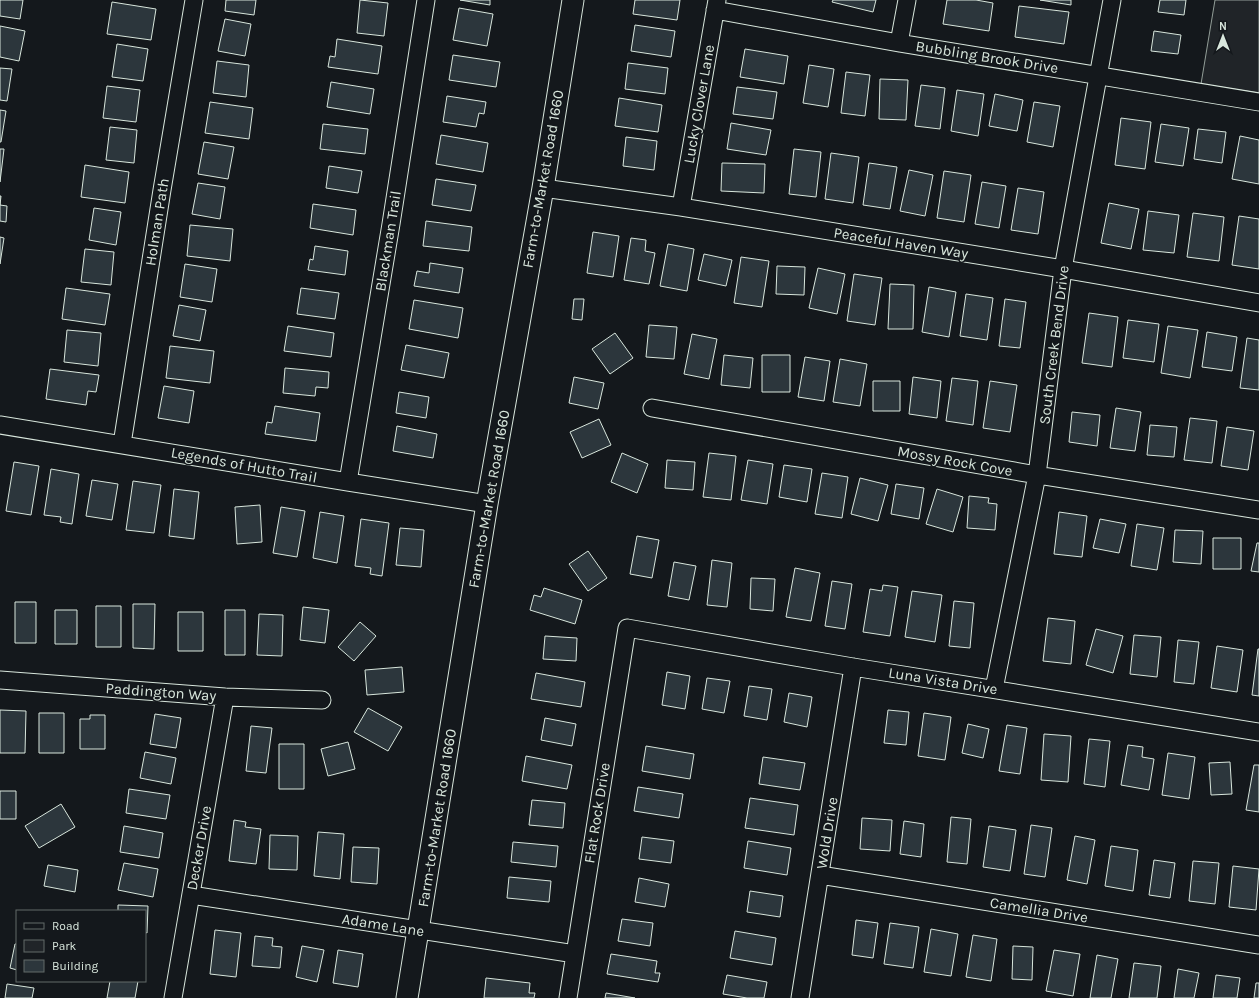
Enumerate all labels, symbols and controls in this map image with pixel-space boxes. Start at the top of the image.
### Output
north arrow [1203,16,1243,56]
text: N [1219,20,1227,33]
street label: Bubbling Brook Drive [914,37,1060,77]
street label: Lucky Clover Lane [680,43,718,165]
street label: Farm-to-Market Road 1660 [518,89,568,269]
street label: Holman Path [141,177,173,267]
street label: Blackman Trail [371,189,405,293]
street label: Peaceful Haven Way [832,223,970,263]
street label: South Creek Bend Drive [1035,264,1073,426]
street label: Farm-to-Market Road 1660 [464,409,514,589]
street label: Mossy Rock Cove [896,442,1014,480]
street label: Legends of Hutto Trail [170,443,318,487]
street label: Luna Vista Drive [887,663,999,699]
street label: Paddington Way [105,679,217,705]
street label: Farm-to-Market Road 1660 [414,727,460,908]
street label: Flat Rock Drive [580,761,614,865]
street label: Wold Drive [812,796,842,870]
street label: Decker Drive [183,804,215,892]
street label: Camellia Drive [989,893,1089,927]
legend [16,910,146,982]
street label: Adame Lane [341,910,425,940]
text: Road [52,919,80,933]
text: Park [52,939,77,953]
text: Building [52,959,99,973]

